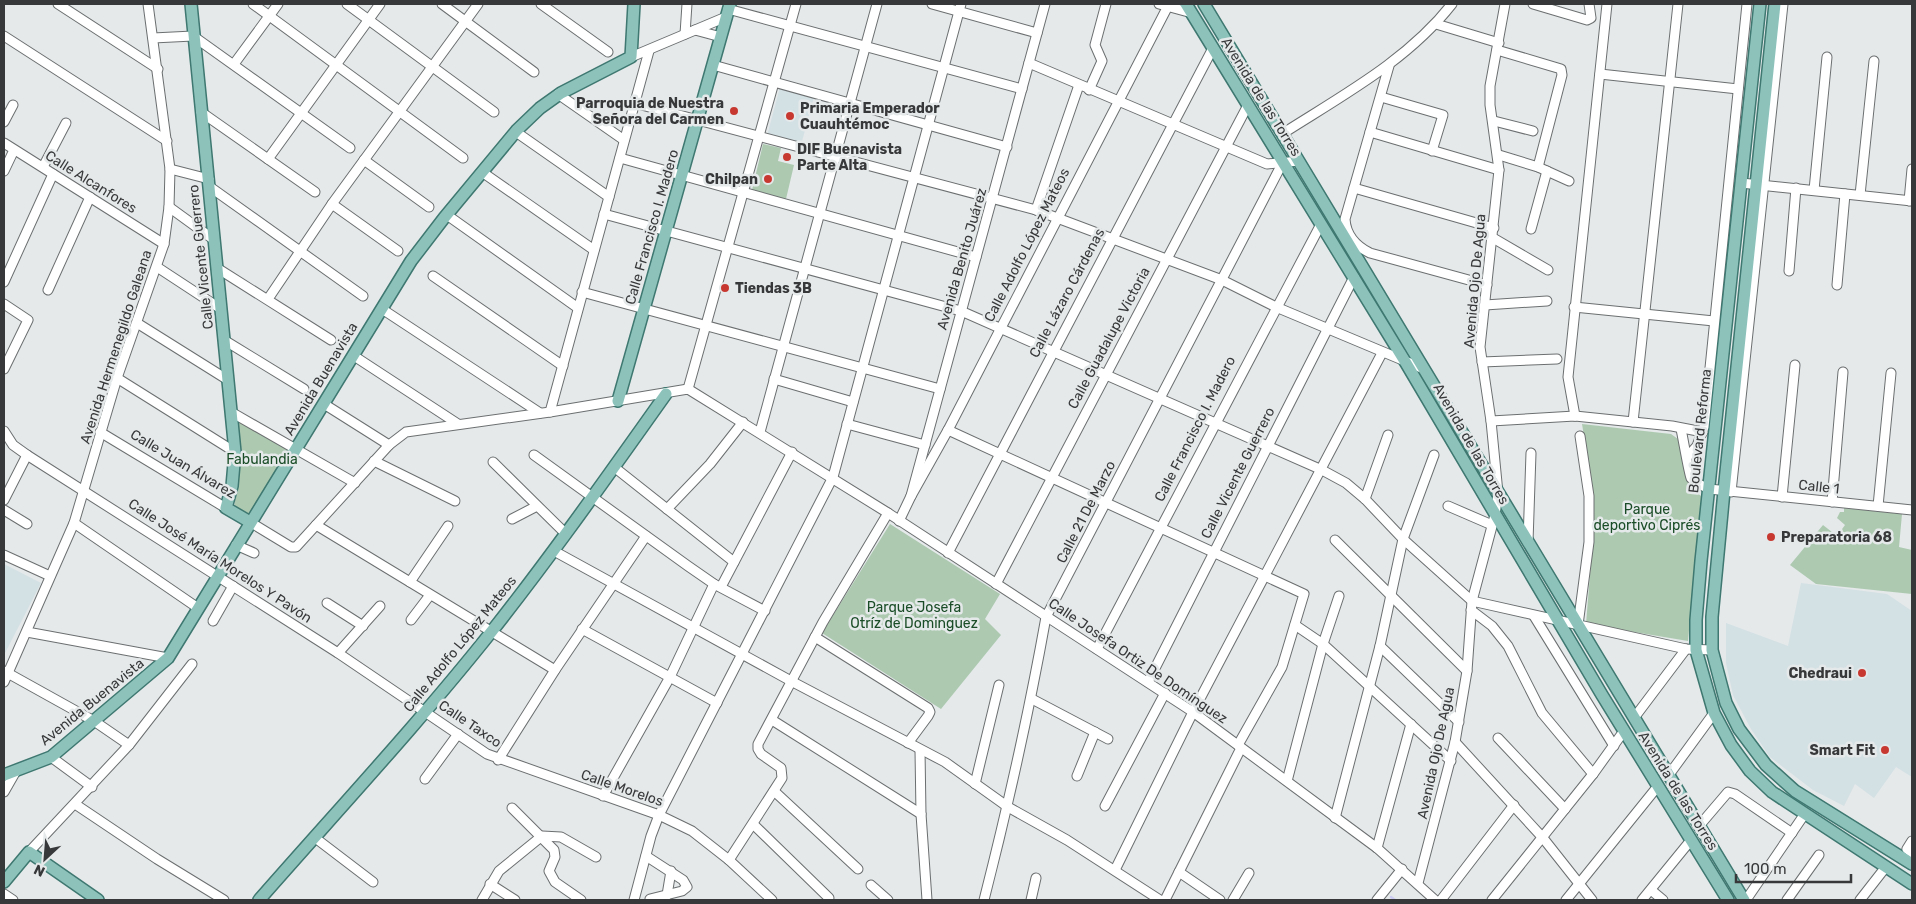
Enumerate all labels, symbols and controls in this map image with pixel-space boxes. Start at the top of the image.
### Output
street label: Avenida de las Torres [1218,34,1304,160]
place label: Parroquia de Nuestra Señora del Carmen [576,95,724,128]
place label: Primaria Emperador Cuauhtémoc [800,100,940,133]
marker: Parroquia de Nuestra Señora del Carmen [728,105,740,117]
marker: Primaria Emperador Cuauhtémoc [784,110,796,122]
place label: DIF Buenavista Parte Alta [797,141,902,174]
street label: Calle Alcanfores [42,147,140,217]
street label: Calle Francisco I. Madero [622,147,682,307]
marker: DIF Buenavista Parte Alta [781,151,793,163]
street label: Calle Adolfo López Mateos [981,165,1073,325]
place label: Chilpan [705,171,758,188]
marker: Chilpan [762,173,774,185]
street label: Calle Vicente Guerrero [185,184,217,330]
street label: Avenida Benito Juárez [934,186,990,332]
street label: Avenida Ojo De Agua [1461,213,1489,349]
street label: Calle Lázaro Cárdenas [1026,225,1108,361]
street label: Avenida Hermenegildo Galeana [77,248,155,446]
street label: Calle Guadalupe Victoria [1064,264,1154,412]
place label: Tiendas 3B [735,280,812,297]
marker: Tiendas 3B [719,282,731,294]
street label: Avenida Buenavista [281,319,361,439]
street label: Calle Francisco I. Madero [1151,353,1239,505]
street label: Boulevard Reforma [1685,368,1715,494]
street label: Avenida de las Torres [1429,380,1513,508]
street label: Calle Vicente Guerrero [1197,404,1279,542]
street label: Calle Juan Álvarez [127,425,239,502]
park label: Fabulandia [226,451,298,468]
street label: Calle 21 De Marzo [1053,458,1119,566]
street label: Calle 1 [1798,476,1840,498]
street label: Calle José María Morelos Y Pavón [125,495,315,627]
park label: Parque deportivo Ciprés [1594,501,1700,534]
place label: Preparatoria 68 [1781,529,1892,546]
marker: Preparatoria 68 [1765,531,1777,543]
street label: Calle Adolfo López Mateos [400,572,520,716]
street label: Calle Josefa Ortiz De Domínguez [1045,595,1231,727]
park label: Parque Josefa Otríz de Dominguez [850,599,978,632]
street label: Avenida Buenavista [37,655,147,749]
place label: Chedraui [1788,665,1852,682]
marker: Chedraui [1856,667,1868,679]
street label: Avenida Ojo De Agua [1414,685,1458,821]
street label: Calle Taxco [435,697,505,751]
street label: Avenida de las Torres [1635,728,1721,854]
place label: Smart Fit [1810,742,1875,759]
marker: Smart Fit [1879,744,1891,756]
street label: Calle Morelos [579,766,665,810]
north arrow [20,834,70,884]
scale bar [1736,852,1851,884]
text: N [31,860,48,880]
text: 100 m [1744,860,1786,878]

